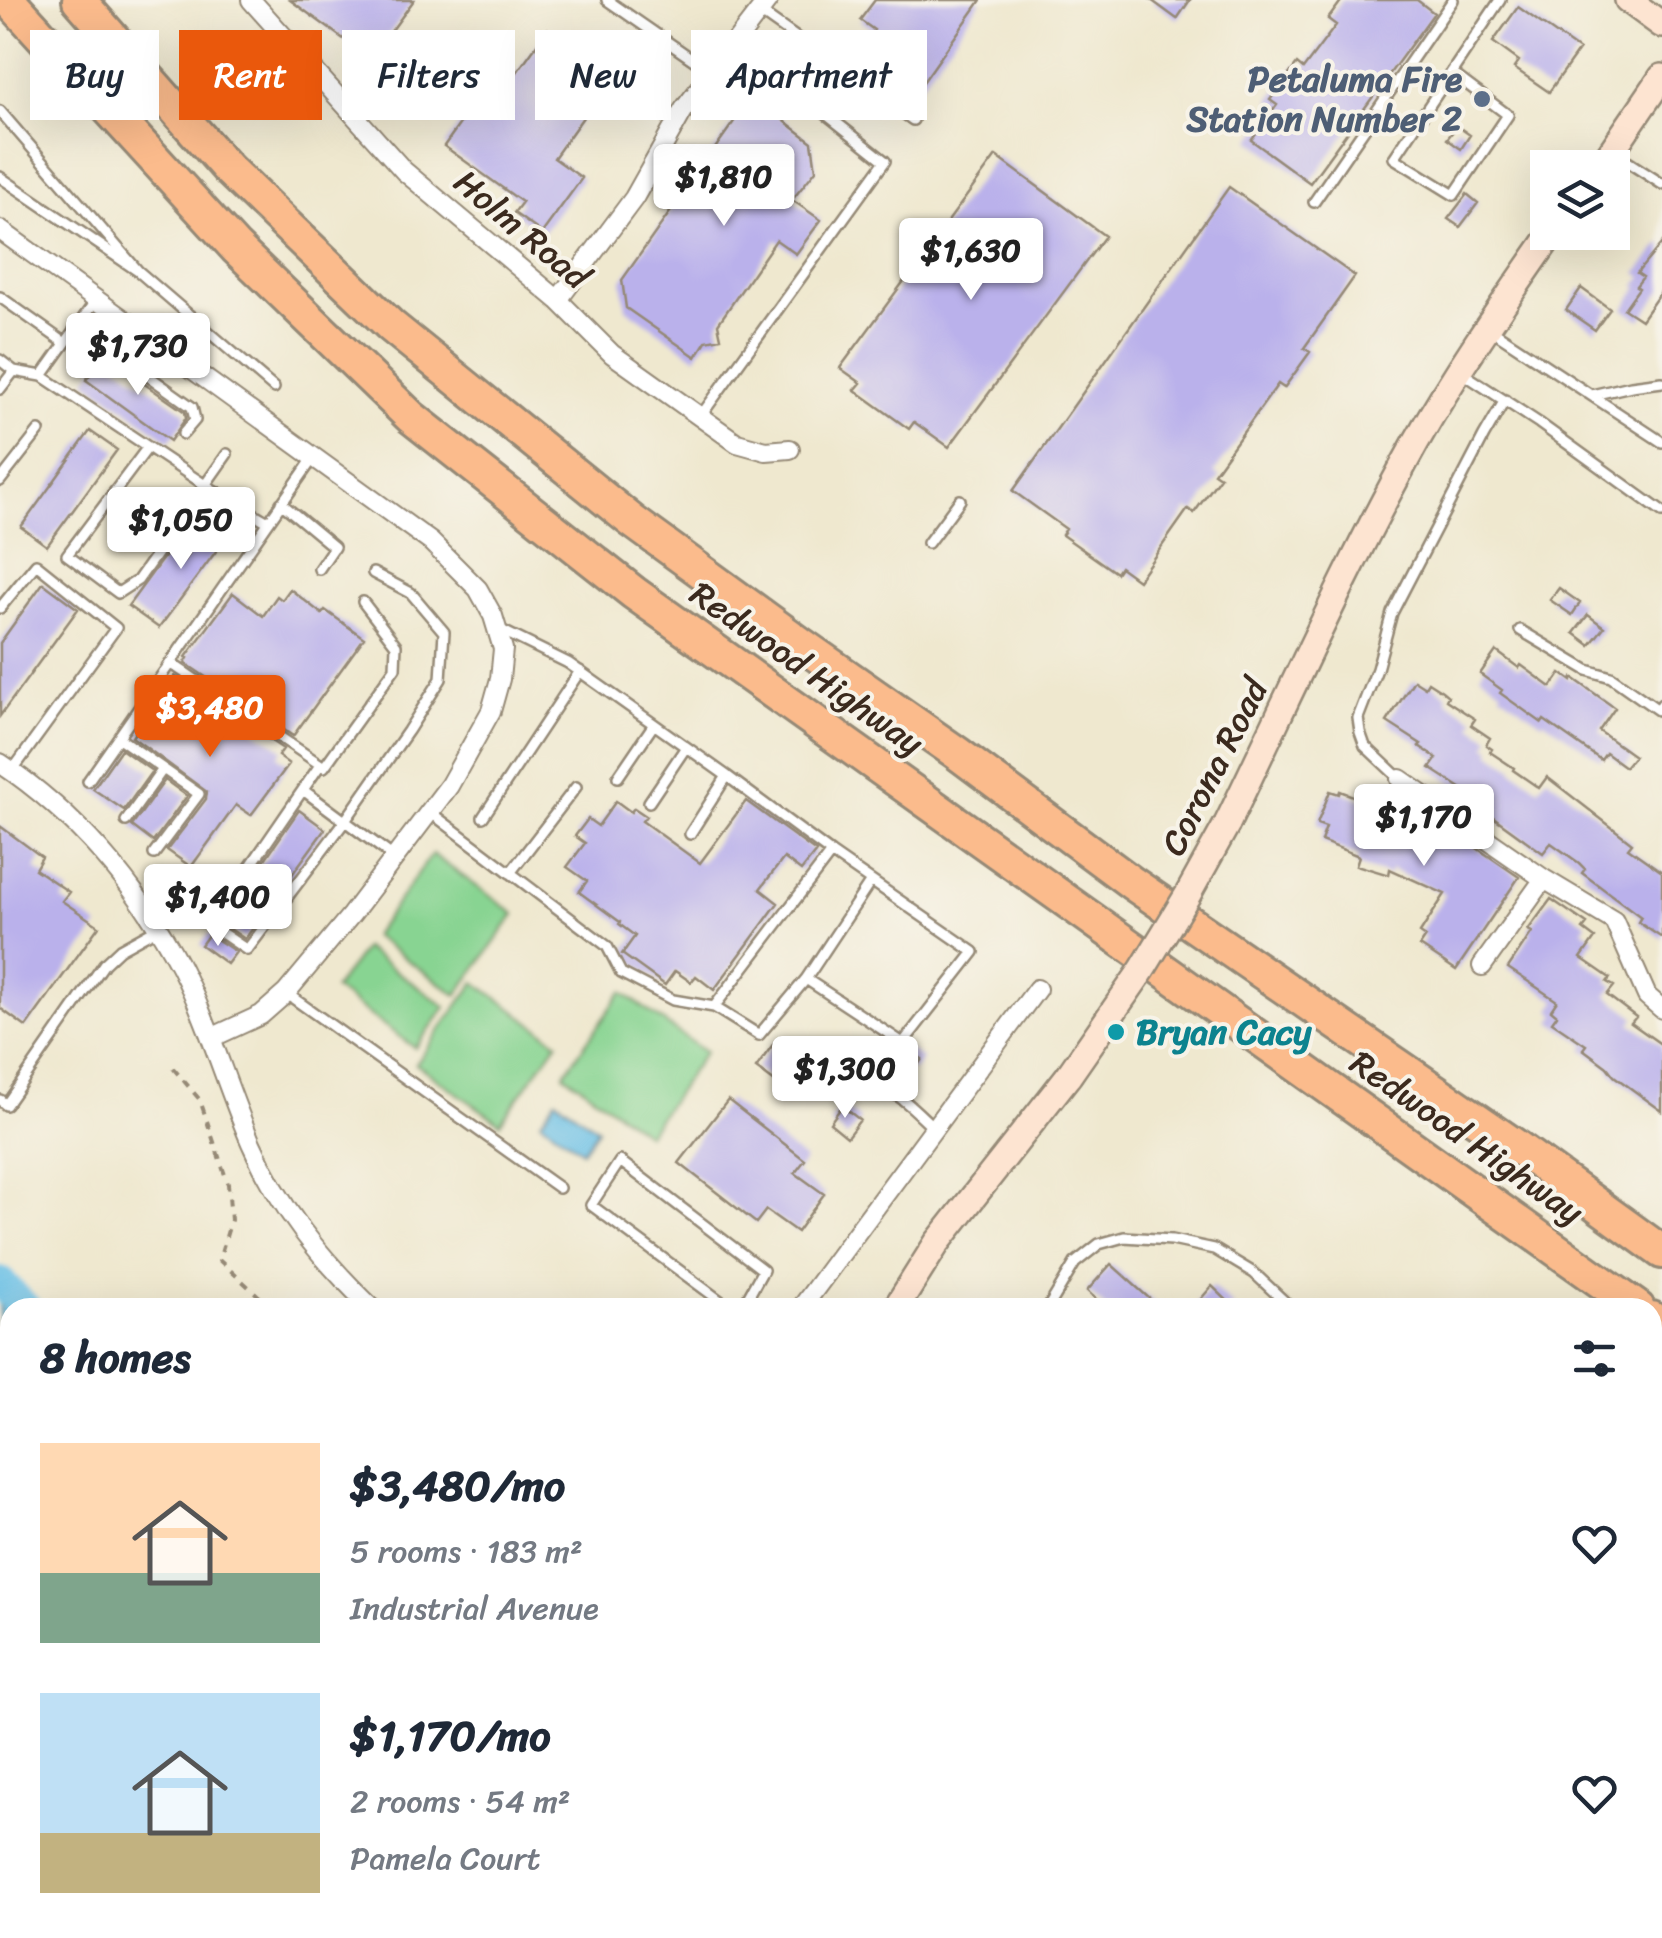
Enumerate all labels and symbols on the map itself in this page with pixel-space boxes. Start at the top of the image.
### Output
place label: Petaluma Fire Station Number 2 [1186,48,1462,150]
marker: Petaluma Fire Station Number 2 [1471,88,1493,110]
pin: $1,810 [643,144,805,229]
street label: Holm Road [439,153,607,307]
pin: $1,630 [890,218,1052,303]
pin: $1,730 [57,313,219,398]
pin: $1,050 [100,487,262,572]
street label: Redwood Highway [677,564,938,773]
street label: Corona Road [1143,665,1286,867]
pin: $3,480 [129,675,291,760]
pin: $1,170 [1343,784,1505,869]
pin: $1,400 [137,864,299,949]
place label: Bryan Cacy [1136,1001,1312,1063]
marker: Bryan Cacy [1105,1021,1127,1043]
street label: Redwood Highway [1337,1033,1598,1242]
pin: $1,300 [764,1036,926,1121]

